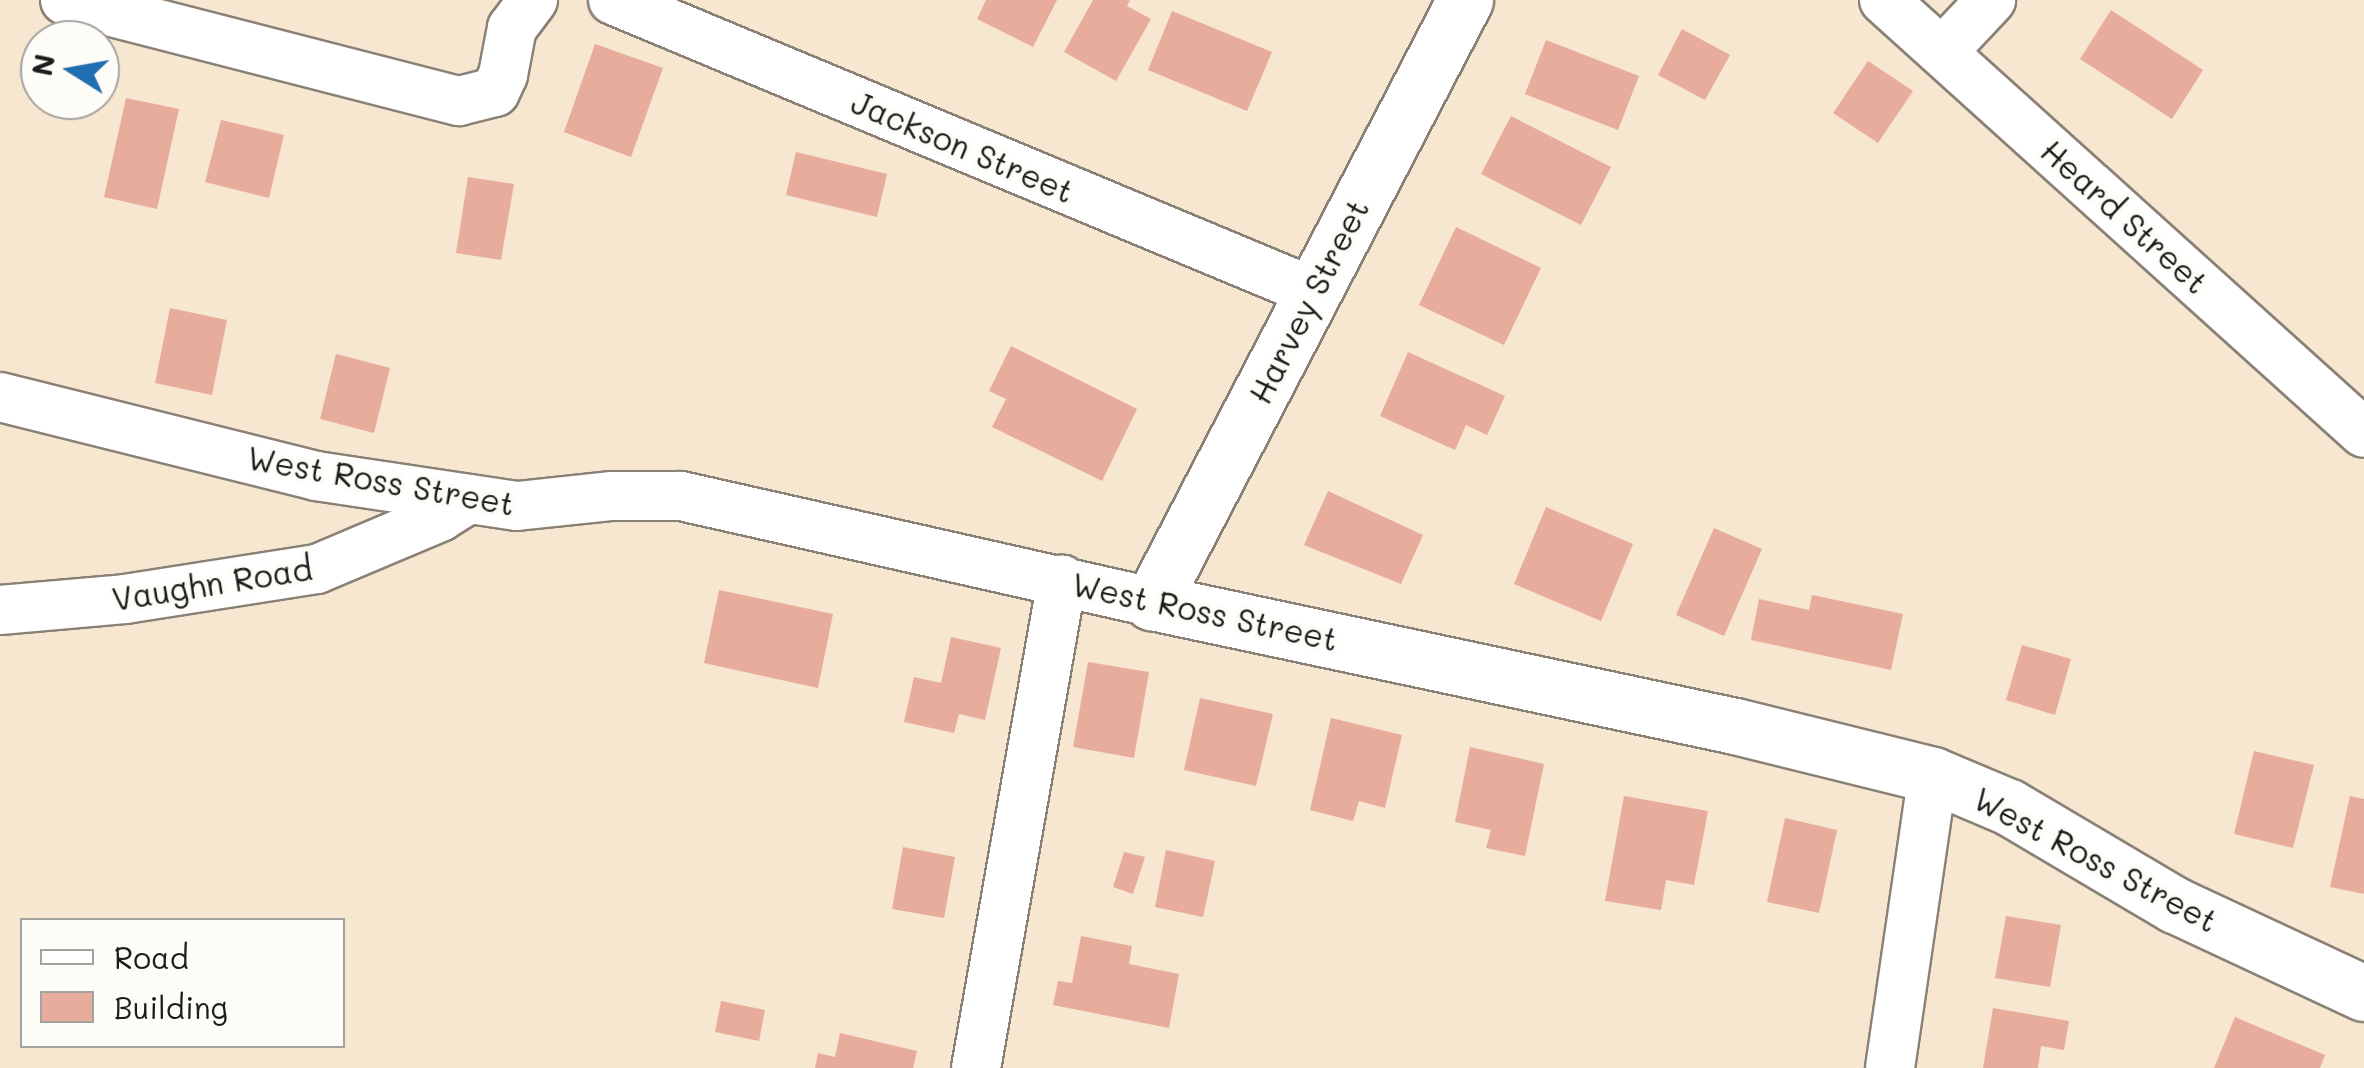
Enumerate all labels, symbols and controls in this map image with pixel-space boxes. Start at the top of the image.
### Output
north arrow [20,20,120,120]
text: N [23,51,62,79]
street label: Jackson Street [846,82,1080,210]
street label: Heard Street [2034,131,2216,301]
street label: Harvey Street [1240,192,1376,410]
street label: West Ross Street [244,438,518,522]
street label: Vaughn Road [109,548,315,618]
street label: West Ross Street [1069,564,1341,658]
street label: West Ross Street [1968,779,2224,939]
legend [20,918,345,1048]
text: Road [114,937,189,977]
text: Building [114,987,228,1027]

